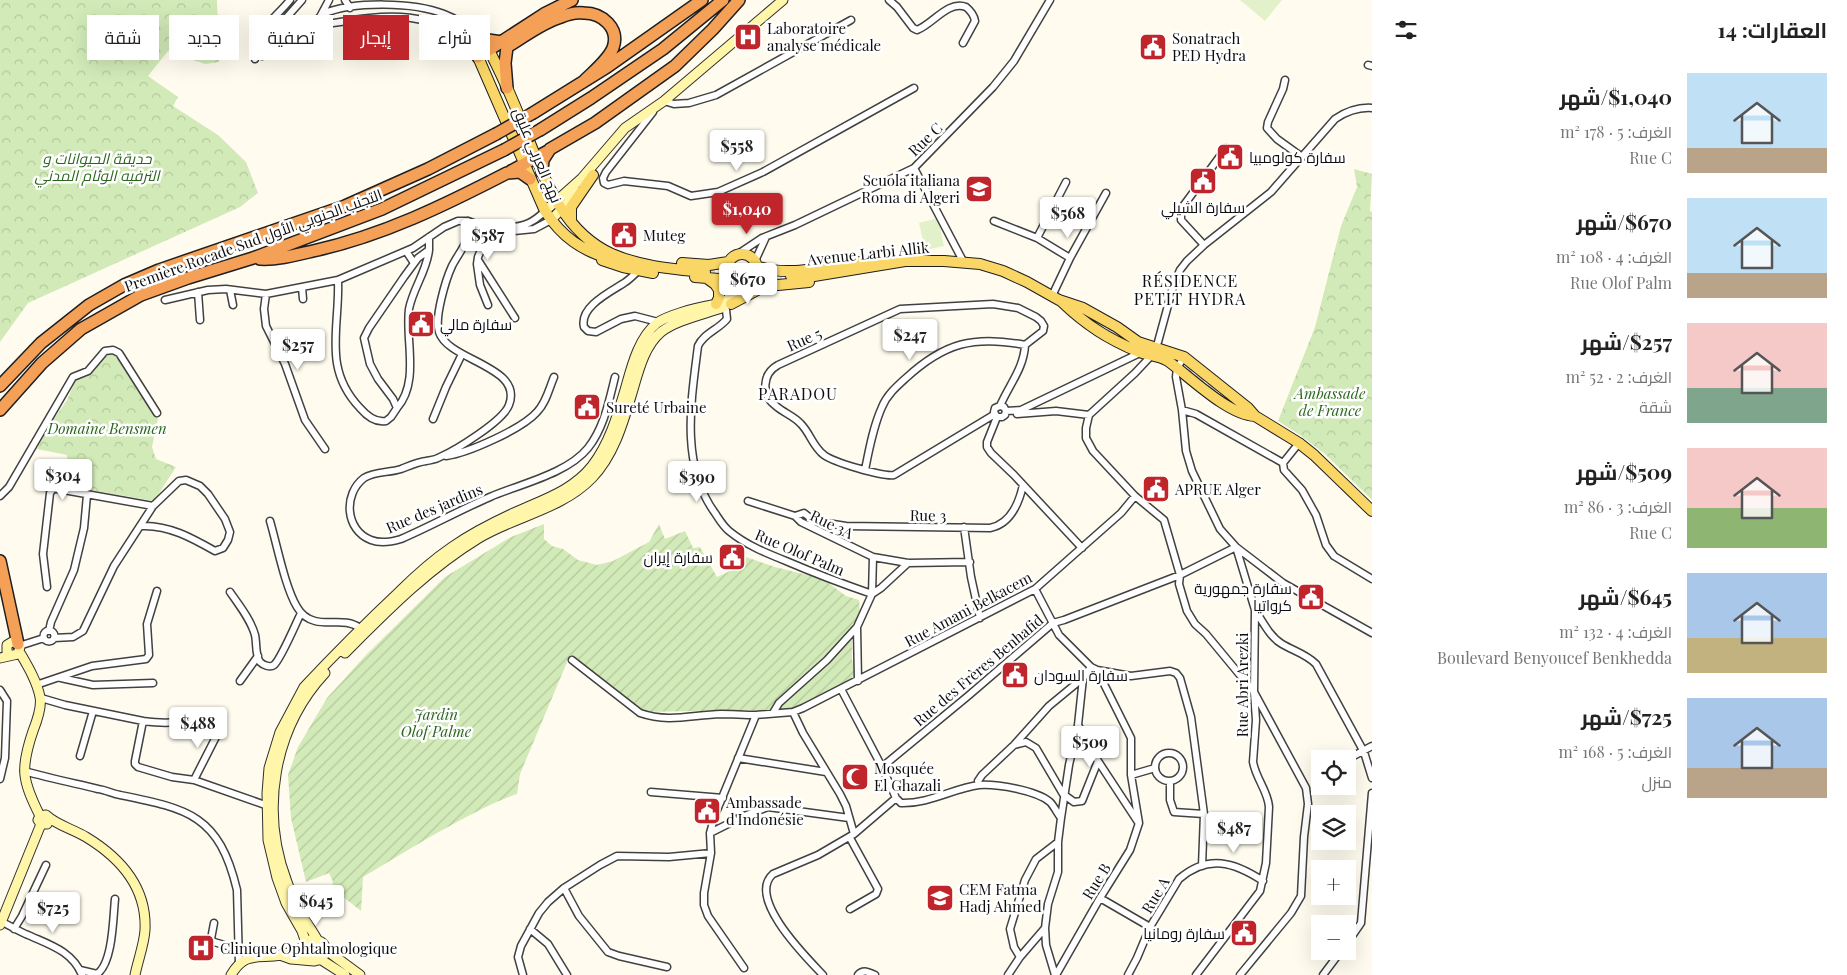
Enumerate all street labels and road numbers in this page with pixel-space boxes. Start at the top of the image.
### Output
street label: نهج العربي عليق [506,104,567,207]
street label: Rue C [904,118,946,160]
street label: Première Rocade Sud التجنب الجنوبي الأول [121,184,386,299]
street label: Avenue Larbi Allik [805,237,931,269]
street label: Rue 5 [783,323,825,355]
street label: Rue des jardins [383,479,485,537]
street label: Rue 3A [807,505,858,543]
street label: Rue 3 [910,505,947,525]
street label: Rue Olof Palm [752,524,849,580]
street label: Rue Amani Belkacem [901,567,1036,651]
street label: Rue des Frères Benhafid [909,610,1047,730]
street label: Rue Abri Arezki [1232,632,1252,737]
street label: Rue B [1077,859,1115,903]
street label: Rue A [1136,873,1174,917]

